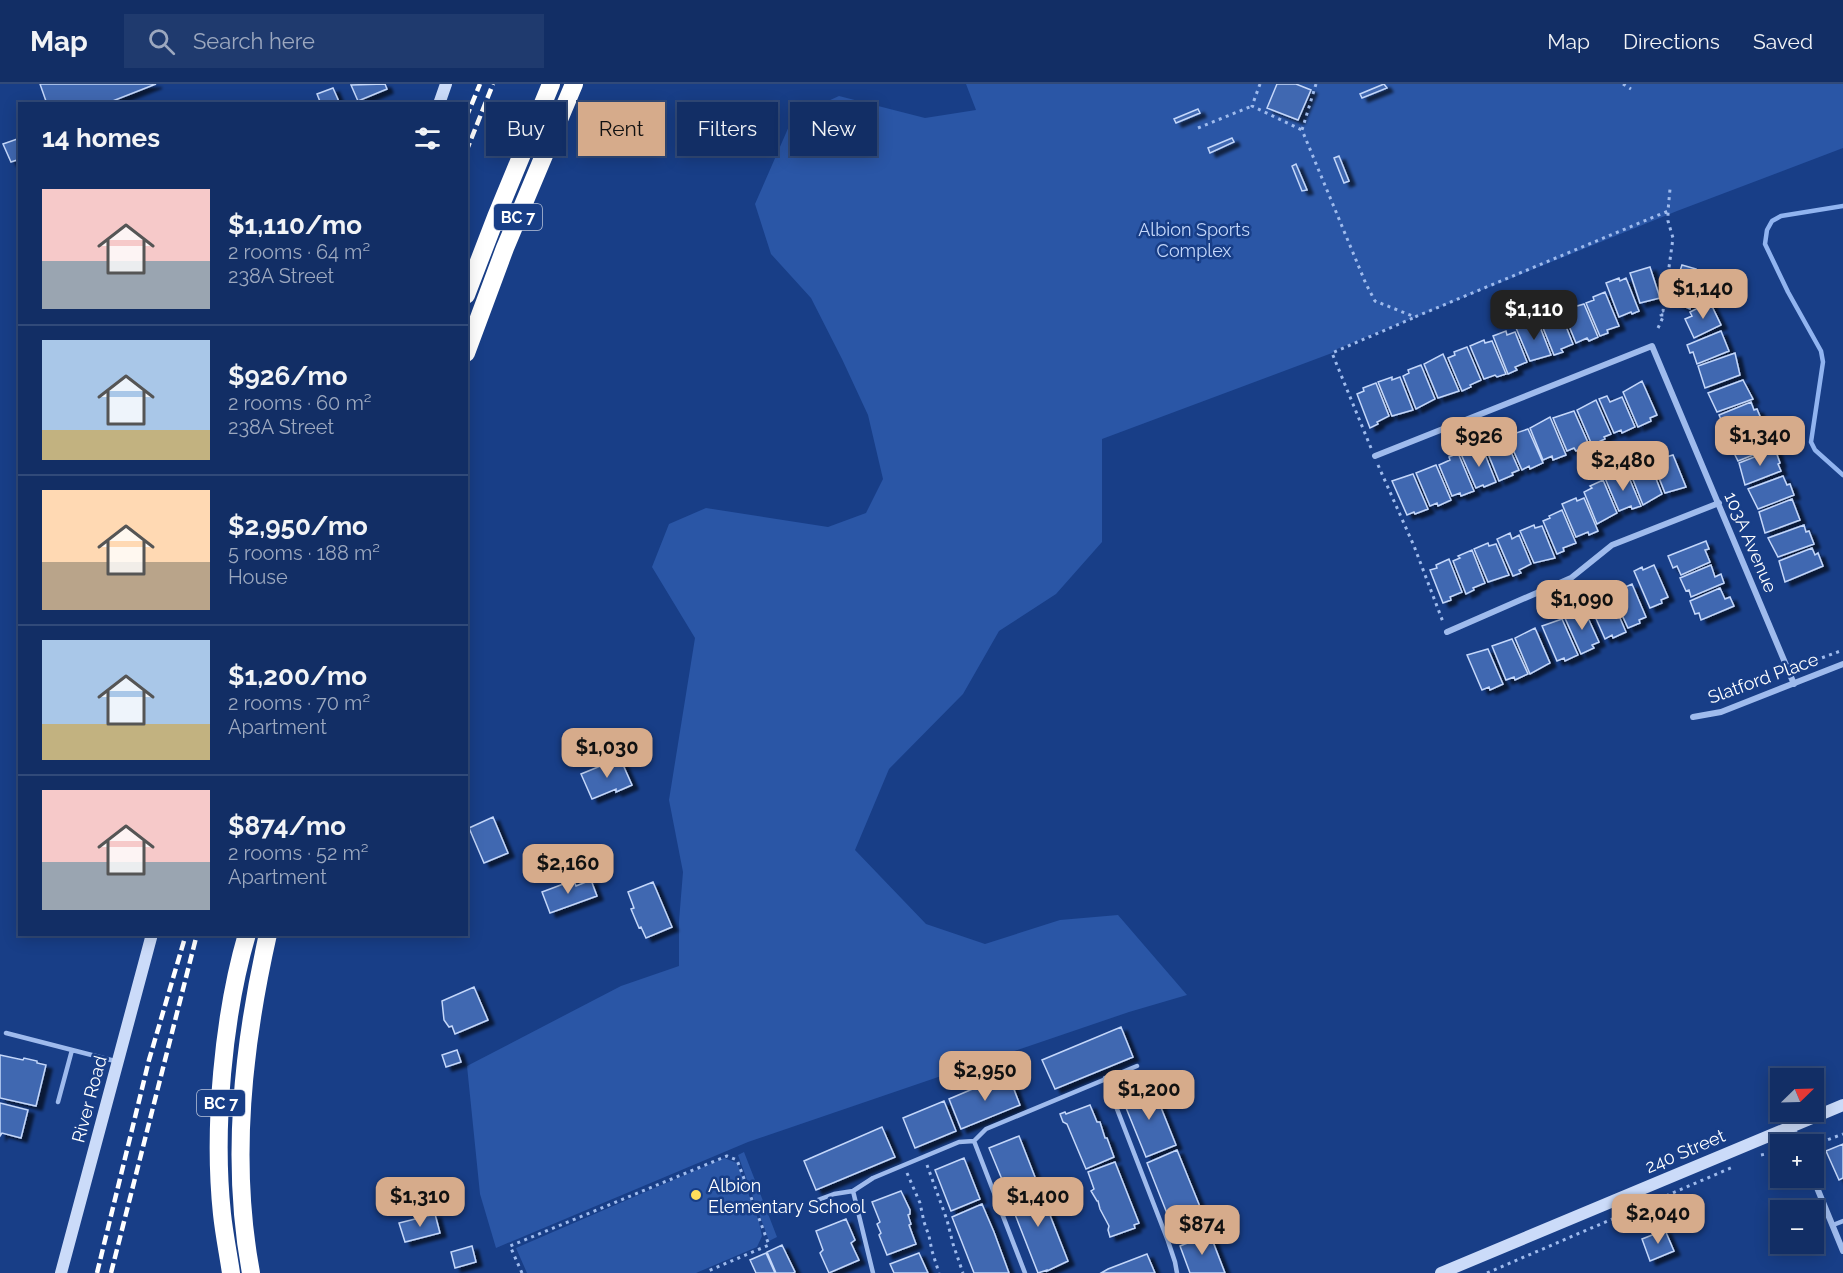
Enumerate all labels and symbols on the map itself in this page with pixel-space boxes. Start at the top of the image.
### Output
road number: BC 7 [494,204,542,230]
park label: Albion Sports Complex [1138,219,1250,261]
pin: $1,140 [1654,269,1752,320]
pin: $1,110 [1485,290,1583,341]
pin: $1,340 [1711,416,1809,467]
pin: $926 [1443,417,1515,468]
pin: $2,480 [1574,441,1672,492]
street label: 103A Avenue [1720,489,1782,596]
pin: $1,090 [1533,580,1631,631]
street label: Slatford Place [1705,648,1822,708]
pin: $1,030 [558,728,656,779]
pin: $2,160 [519,844,617,895]
pin: $2,950 [936,1051,1034,1102]
street label: River Road [67,1053,111,1145]
north arrow [1770,1068,1824,1122]
pin: $1,200 [1100,1070,1198,1121]
road number: BC 7 [197,1090,245,1116]
street label: 240 Street [1642,1125,1728,1177]
place label: Albion Elementary School [708,1175,866,1217]
pin: $1,310 [371,1177,469,1228]
pin: $1,400 [989,1177,1087,1228]
marker: Albion Elementary School [689,1188,703,1202]
pin: $2,040 [1609,1194,1707,1245]
pin: $874 [1166,1205,1238,1256]

